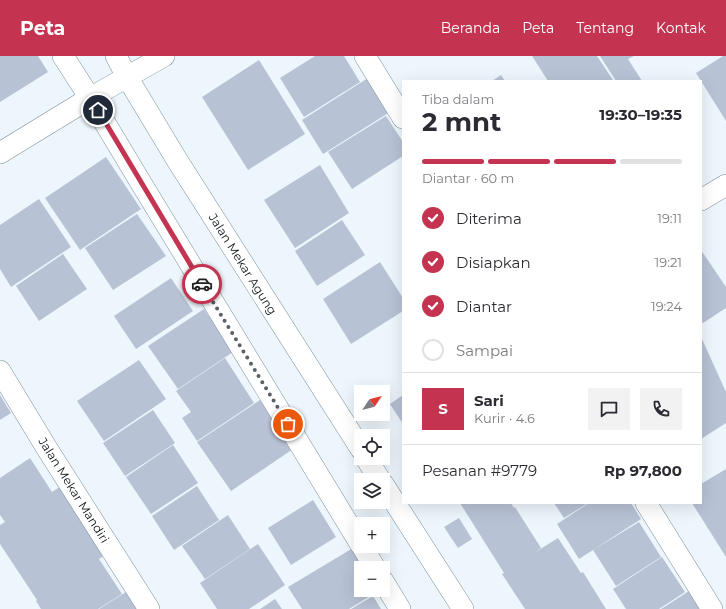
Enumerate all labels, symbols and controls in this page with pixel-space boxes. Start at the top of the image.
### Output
text: Peta [20,17,65,40]
text: Beranda [441,19,500,37]
text: Peta [522,19,554,37]
text: Tentang [576,19,634,37]
text: Kontak [656,19,706,37]
text: Tiba dalam [422,91,494,107]
pin [81,93,115,127]
icon: home [87,99,109,121]
text: 19:30–19:35 [599,105,682,124]
text: 2 mnt [422,106,501,138]
text: Diantar · 60 m [422,170,514,186]
icon: check [422,207,444,229]
text: Diterima [456,209,522,228]
street label: Jalan Mekar Agung [205,210,280,317]
text: 19:11 [657,210,682,226]
icon: check [422,251,444,273]
text: Disiapkan [456,253,531,272]
text: 19:21 [655,254,682,270]
courier [182,264,222,304]
icon: car [191,273,213,295]
icon: check [422,295,444,317]
text: Diantar [456,297,512,316]
text: 19:24 [651,298,682,314]
text: Sampai [456,341,513,360]
north arrow [354,385,390,421]
map controls [354,385,390,597]
button: chat [588,388,630,430]
button: phone [640,388,682,430]
text: Sari [474,391,504,410]
text: S [438,399,448,418]
pin [271,407,305,441]
text: Kurir · 4.6 [474,410,535,426]
icon: bag [277,413,299,435]
button: locate [354,429,390,465]
street label: Jalan Mekar Mandiri [35,434,113,545]
text: Pesanan #9779 [422,461,537,480]
text: Rp 97,800 [604,461,682,480]
button: layers [354,473,390,509]
button: + [354,517,390,553]
button: − [354,561,390,597]

